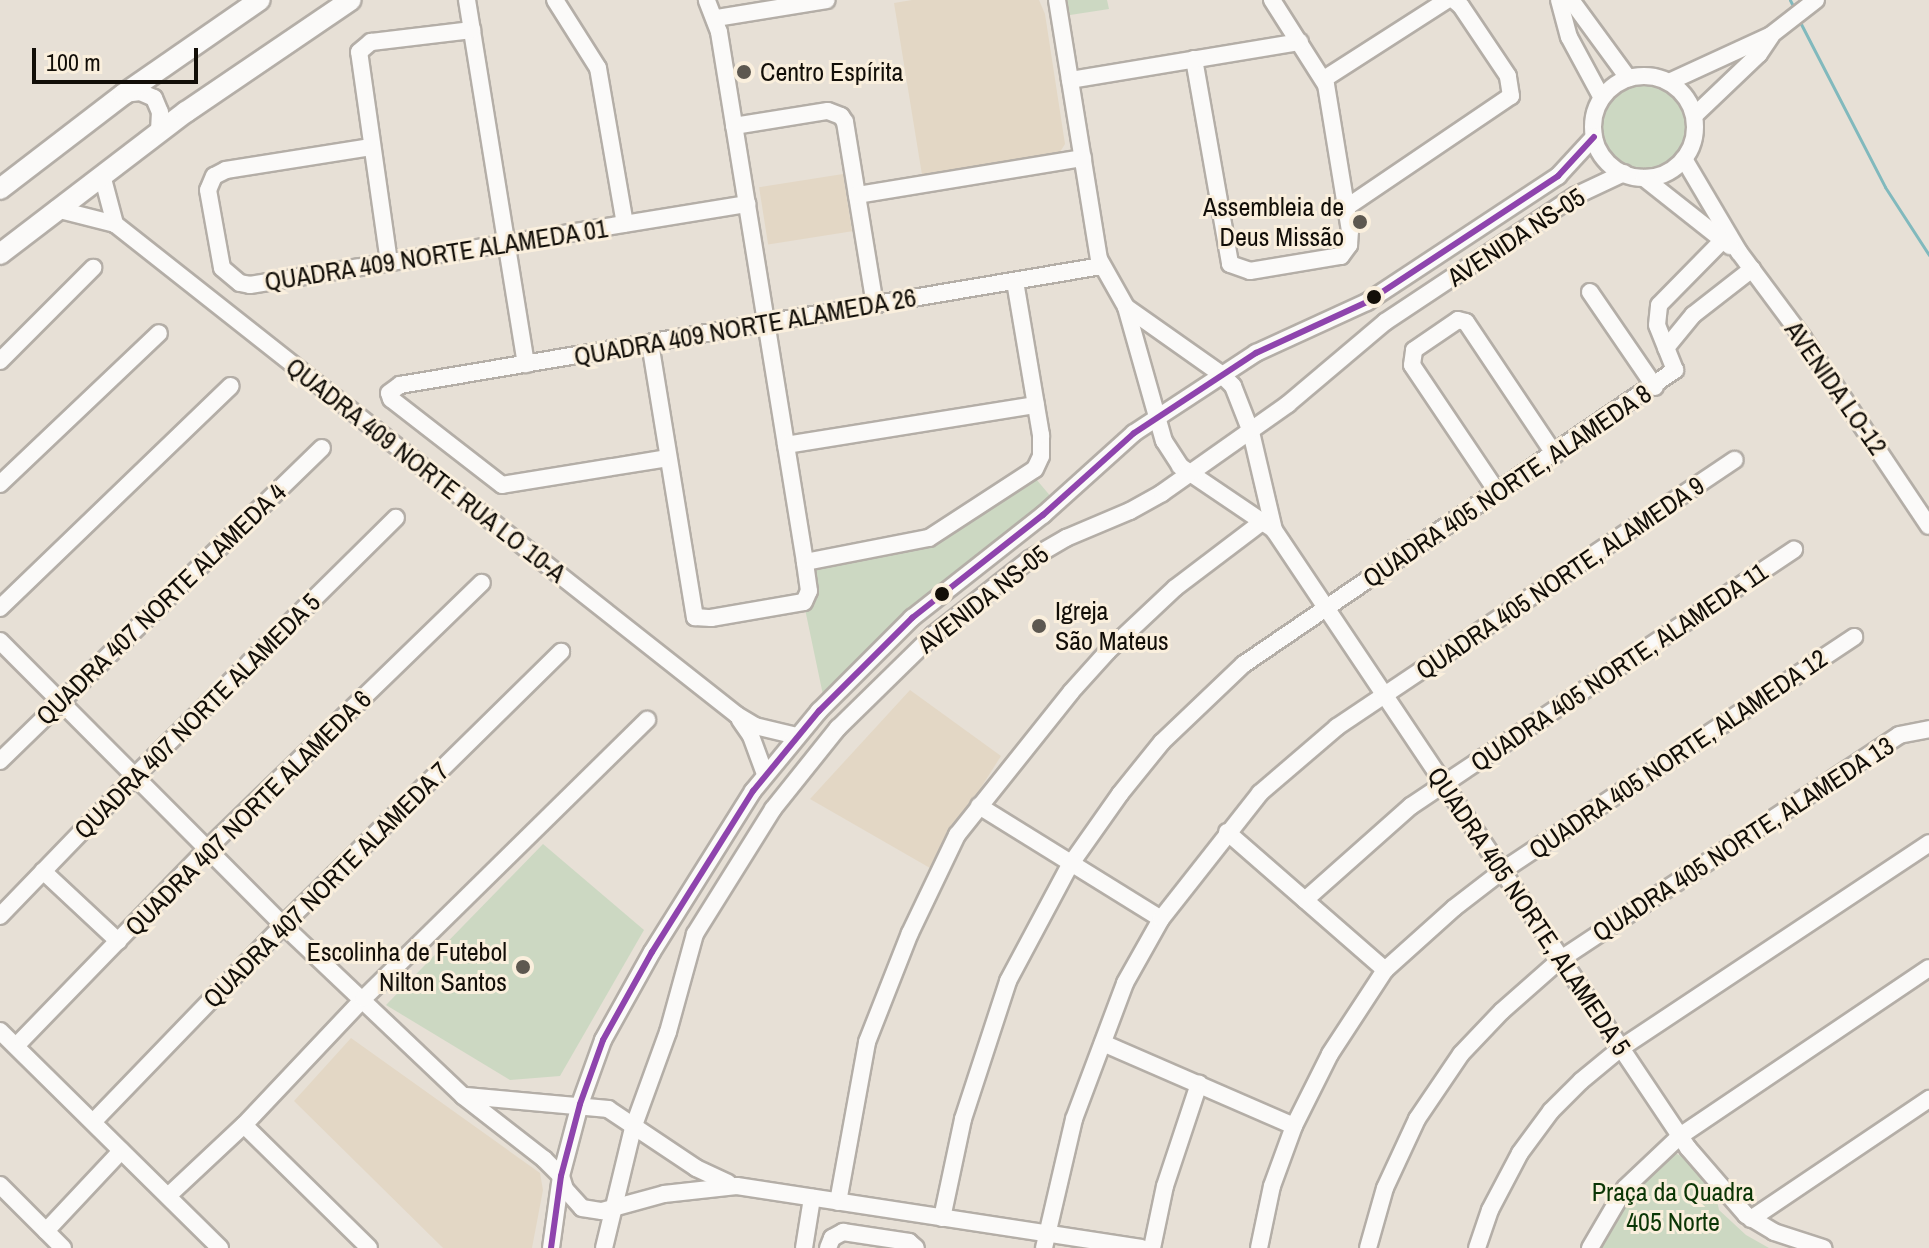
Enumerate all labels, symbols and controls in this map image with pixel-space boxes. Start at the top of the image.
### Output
scale bar [36,32,202,82]
text: 100 m [46,46,101,78]
place label: Centro Espírita [760,56,903,88]
marker: Centro Espírita [735,63,753,81]
street label: AVENIDA NS-05 [1441,181,1591,293]
place label: Assembleia de Deus Missão [1203,191,1344,252]
street label: QUADRA 409 NORTE ALAMEDA 01 [261,212,611,298]
marker: Assembleia de Deus Missão [1351,213,1369,231]
street label: QUADRA 409 NORTE ALAMEDA 26 [570,281,920,373]
unlabelled marker [1366,289,1382,305]
street label: AVENIDA LO-12 [1778,315,1894,461]
street label: QUADRA 409 NORTE RUA LO 10-A [279,350,573,590]
street label: QUADRA 405 NORTE, ALAMEDA 8 [1356,377,1658,595]
street label: QUADRA 405 NORTE, ALAMEDA 9 [1409,469,1711,687]
street label: QUADRA 407 NORTE ALAMEDA 4 [28,475,294,733]
street label: AVENIDA NS-05 [911,538,1055,660]
street label: QUADRA 405 NORTE, ALAMEDA 11 [1463,555,1775,779]
street label: QUADRA 407 NORTE ALAMEDA 5 [66,585,328,847]
unlabelled marker [934,586,950,602]
place label: Igreja São Mateus [1055,595,1169,656]
marker: Igreja São Mateus [1030,617,1048,635]
street label: QUADRA 405 NORTE, ALAMEDA 12 [1522,641,1834,867]
street label: QUADRA 407 NORTE ALAMEDA 6 [117,682,379,944]
street label: QUADRA 405 NORTE, ALAMEDA 13 [1585,729,1901,949]
street label: QUADRA 407 NORTE ALAMEDA 7 [195,754,457,1016]
street label: QUADRA 405 NORTE, ALAMEDA 5 [1420,760,1638,1062]
place label: Escolinha de Futebol Nilton Santos [307,936,507,998]
marker: Escolinha de Futebol Nilton Santos [514,958,532,976]
park label: Praça da Quadra 405 Norte [1592,1176,1754,1238]

